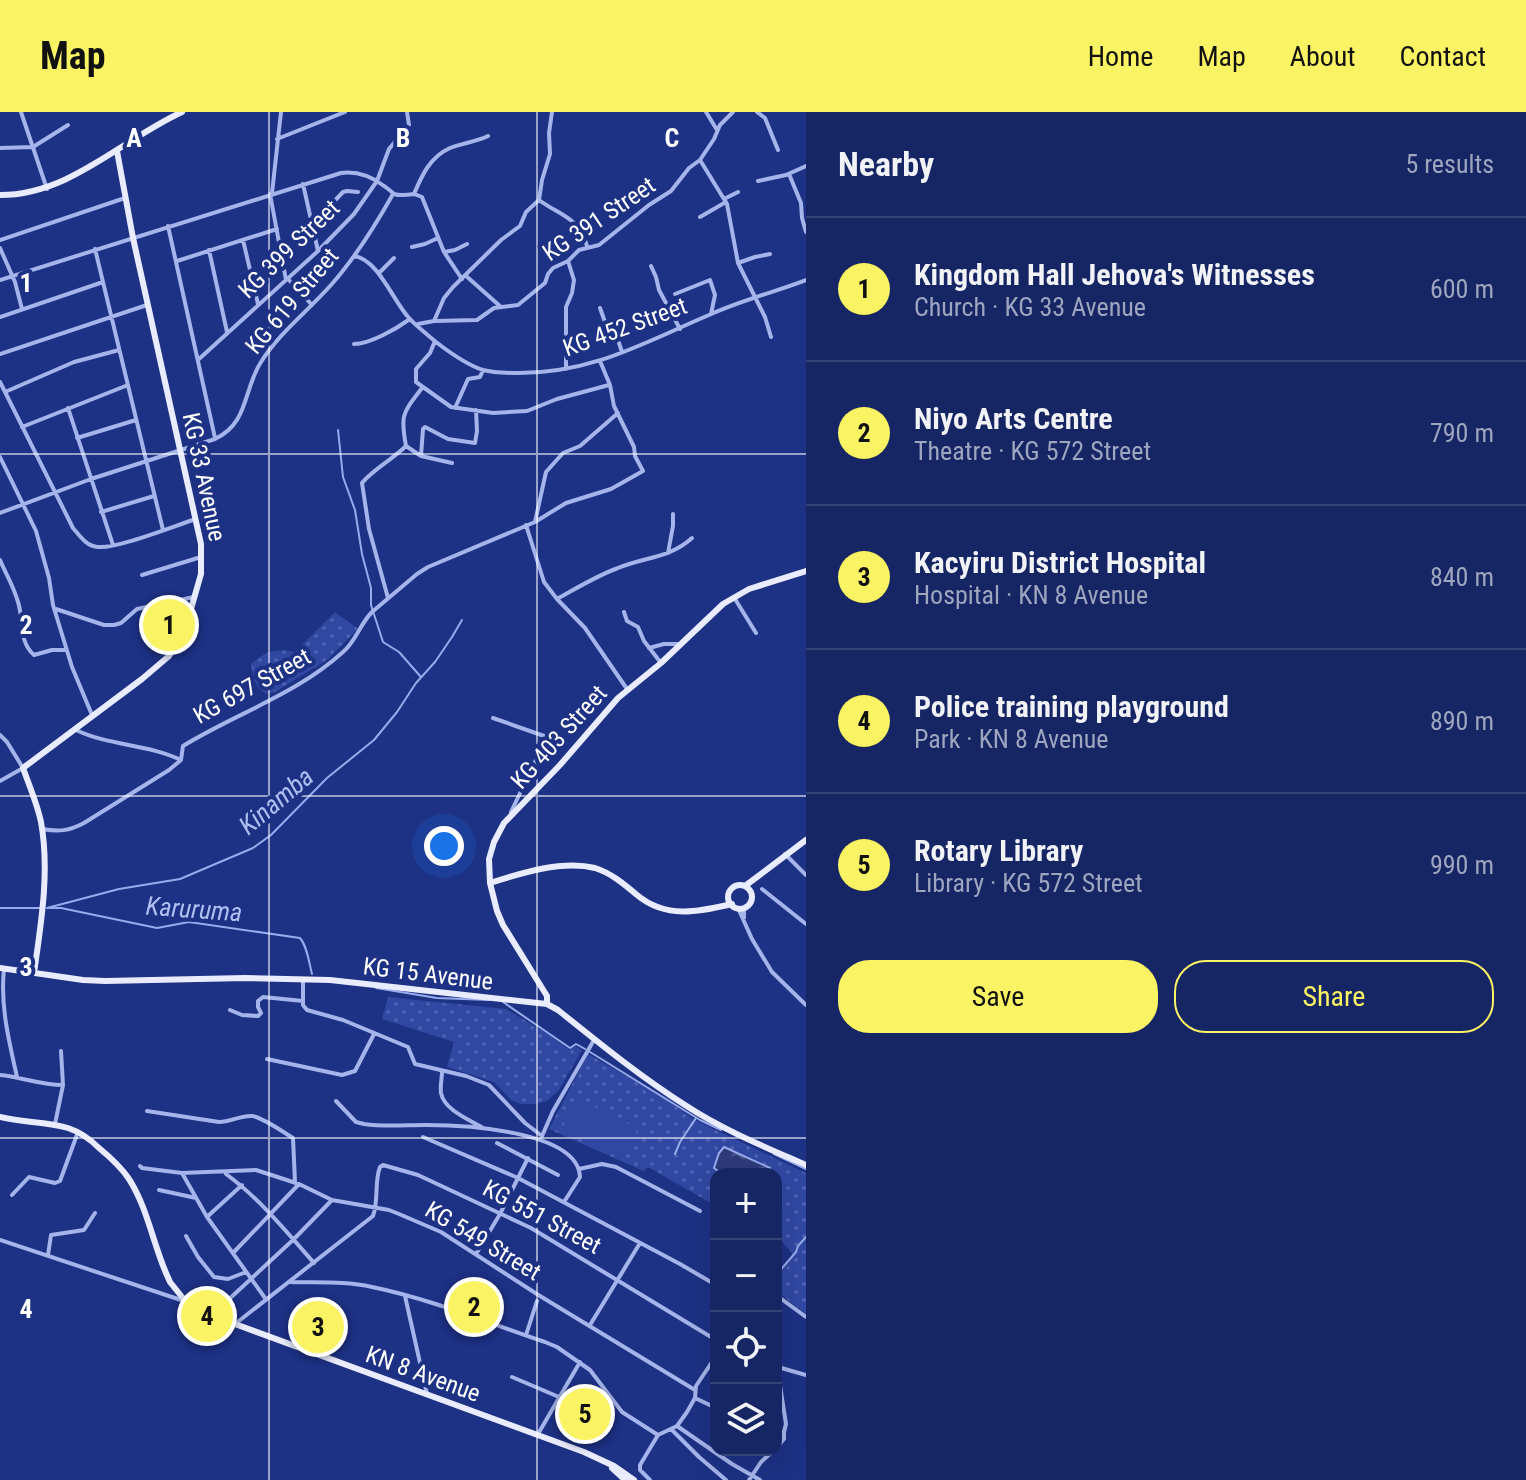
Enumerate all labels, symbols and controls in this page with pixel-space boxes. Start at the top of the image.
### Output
text: Map [40,34,106,78]
text: Home [1088,40,1153,73]
text: Map [1197,40,1246,73]
text: About [1290,40,1356,73]
text: Contact [1400,40,1486,73]
text: A [126,123,142,153]
text: B [396,123,410,153]
text: C [665,123,680,153]
text: Nearby [838,144,934,184]
text: 5 results [1405,149,1494,179]
street label: KG 391 Street [537,171,661,267]
street label: KG 399 Street [233,194,345,304]
street label: KG 619 Street [240,242,344,360]
text: Kingdom Hall Jehova's Witnesses [914,257,1315,292]
text: 1 [19,268,33,298]
text: 1 [857,274,871,304]
text: 600 m [1430,274,1494,304]
street label: KG 452 Street [559,292,691,362]
text: Church · KG 33 Avenue [914,292,1146,322]
text: Niyo Arts Centre [914,401,1113,436]
street label: KG 33 Avenue [177,410,231,544]
text: 2 [857,418,871,448]
text: 790 m [1430,418,1494,448]
text: Theatre · KG 572 Street [914,436,1151,466]
text: Kacyiru District Hospital [914,545,1206,580]
text: 3 [857,562,871,592]
text: 840 m [1430,562,1494,592]
text: Hospital · KN 8 Avenue [914,580,1148,610]
pin: 1 [143,595,195,655]
text: 2 [19,610,33,640]
street label: KG 697 Street [188,642,316,730]
street label: KG 403 Street [505,679,613,795]
text: Police training playground [914,689,1229,724]
text: 4 [857,706,871,736]
text: 890 m [1430,706,1494,736]
text: Park · KN 8 Avenue [914,724,1109,754]
water label: Kinamba [233,761,319,841]
your location [424,826,464,866]
text: Rotary Library [914,833,1083,868]
text: 5 [857,850,871,880]
text: 990 m [1430,850,1494,880]
text: Library · KG 572 Street [914,868,1143,898]
water label: Karuruma [145,891,243,927]
text: 3 [19,952,33,982]
street label: KG 15 Avenue [361,952,495,996]
button: Save [838,960,1158,1033]
button: Share [1174,960,1494,1033]
map controls [710,1168,782,1456]
button: + [710,1168,782,1240]
street label: KG 551 Street [478,1174,606,1260]
street label: KG 549 Street [420,1196,546,1286]
button: − [710,1240,782,1312]
pin: 2 [448,1277,500,1337]
pin: 4 [181,1286,233,1346]
text: 4 [19,1294,33,1324]
pin: 3 [292,1297,344,1357]
button: locate [710,1312,782,1384]
street label: KN 8 Avenue [362,1340,484,1408]
pin: 5 [559,1384,611,1444]
button: layers [710,1384,782,1456]

